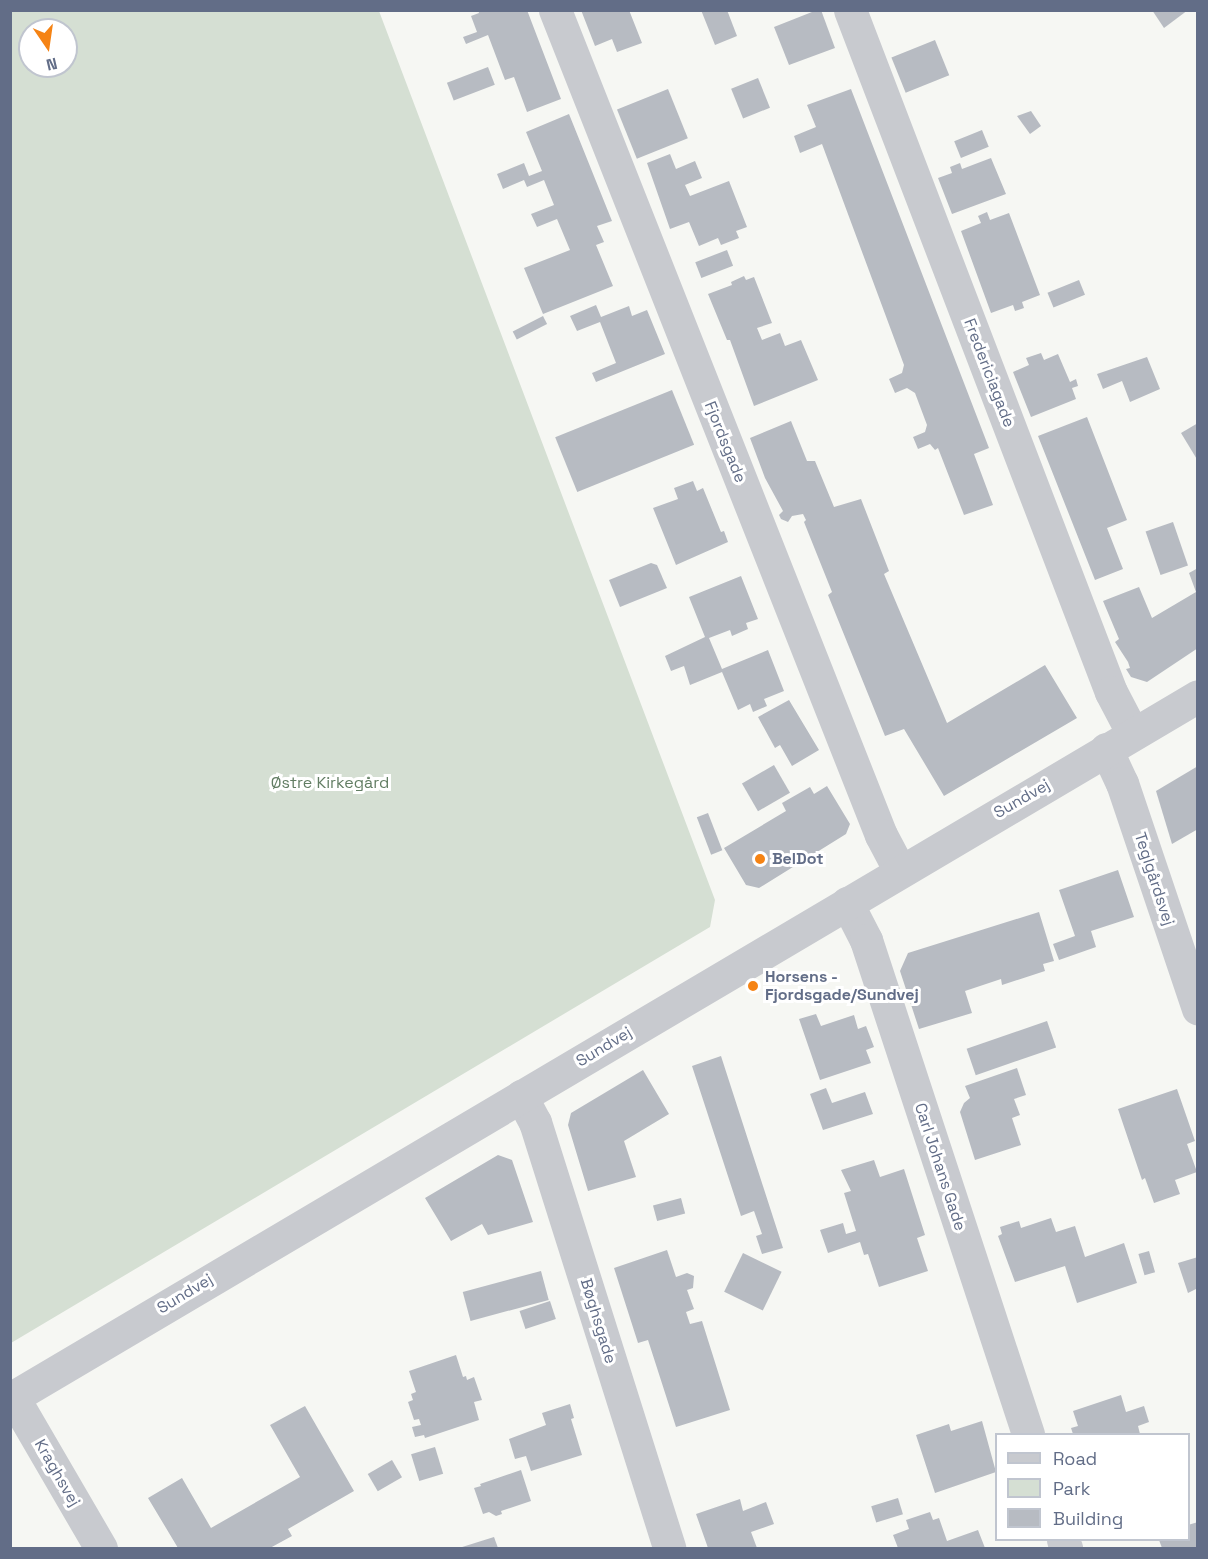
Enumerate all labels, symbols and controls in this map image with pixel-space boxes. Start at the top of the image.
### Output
north arrow [18,18,78,78]
text: N [44,53,59,76]
street label: Fredericiagade [959,316,1019,430]
street label: Fjordsgade [700,399,750,485]
park label: Østre Kirkegård [271,773,389,793]
street label: Sundvej [991,775,1053,823]
street label: Teglgårdsvej [1130,830,1178,928]
place label: BelDot [772,849,824,869]
marker: BelDot [753,852,767,866]
place label: Horsens - Fjordsgade/Sundvej [765,967,919,1005]
marker: Horsens - Fjordsgade/Sundvej [746,979,760,993]
street label: Sundvej [573,1023,635,1071]
street label: Carl Johans Gade [910,1101,970,1233]
street label: Sundvej [154,1270,216,1318]
street label: Bøghsgade [576,1276,620,1366]
legend [995,1433,1190,1541]
street label: Kraghsvej [30,1436,84,1510]
text: Road [1053,1447,1097,1470]
text: Park [1053,1477,1090,1500]
text: Building [1053,1507,1123,1530]

